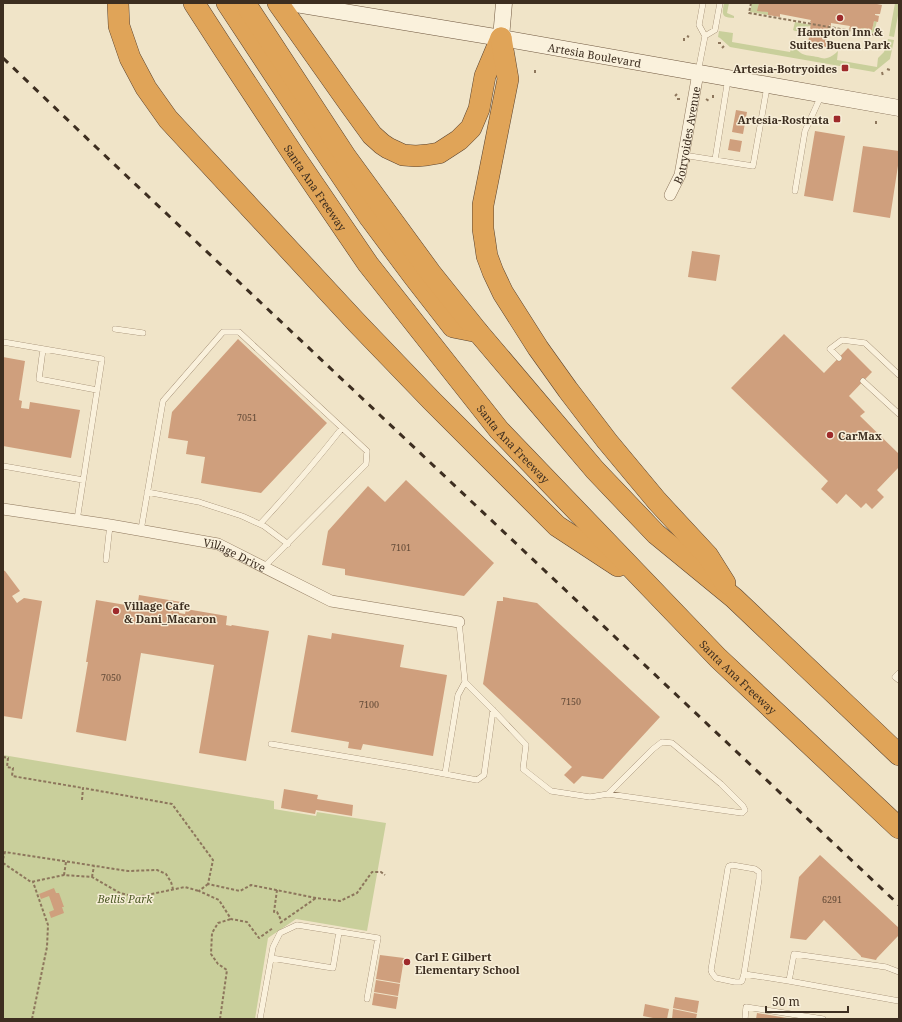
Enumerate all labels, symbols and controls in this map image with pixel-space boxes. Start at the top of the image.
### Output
marker: Hampton Inn & Suites Buena Park [835,13,845,23]
place label: Hampton Inn & Suites Buena Park [790,24,890,52]
street label: Artesia Boulevard [547,39,643,70]
place label: Artesia-Botryoides [733,61,837,76]
marker: Artesia-Botryoides [840,63,850,73]
street label: Botryoides Avenue [669,85,703,186]
place label: Artesia-Rostrata [738,112,829,127]
marker: Artesia-Rostrata [832,114,842,124]
street label: Santa Ana Freeway [281,141,351,234]
street label: Santa Ana Freeway [474,401,554,487]
house number: 7051 [237,411,257,424]
place label: CarMax [838,428,883,443]
marker: CarMax [825,430,835,440]
street label: Village Drive [202,534,269,575]
house number: 7101 [391,541,411,554]
place label: Village Cafe & Dani_Macaron [124,598,217,626]
marker: Village Cafe & Dani_Macaron [111,606,121,616]
street label: Santa Ana Freeway [697,636,781,718]
house number: 7050 [101,671,121,684]
house number: 7150 [561,695,581,708]
house number: 7100 [359,698,379,711]
park label: Bellis Park [96,891,153,906]
house number: 6291 [822,893,842,906]
place label: Carl E Gilbert Elementary School [415,949,520,977]
marker: Carl E Gilbert Elementary School [402,957,412,967]
scale bar [766,988,848,1014]
text: 50 m [772,993,800,1010]

